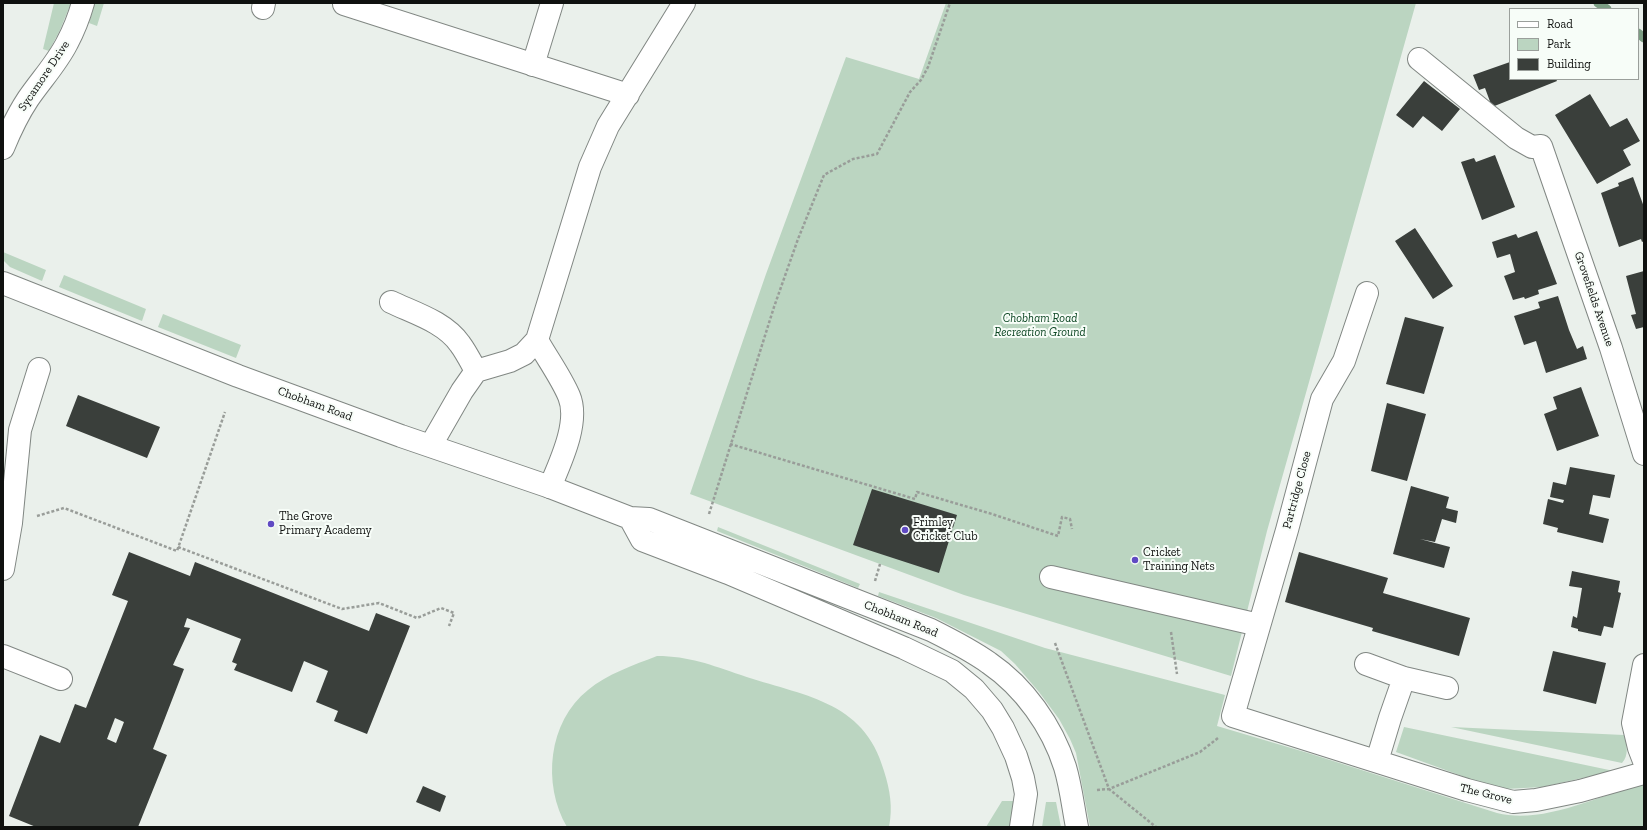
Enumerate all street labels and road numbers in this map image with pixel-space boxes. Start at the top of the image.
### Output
street label: Sycamore Drive [15,38,73,114]
street label: Grovefields Avenue [1571,250,1617,348]
street label: Chobham Road [276,384,354,424]
street label: Partridge Close [1280,449,1314,531]
street label: Chobham Road [862,598,940,640]
street label: The Grove [1458,781,1514,807]

